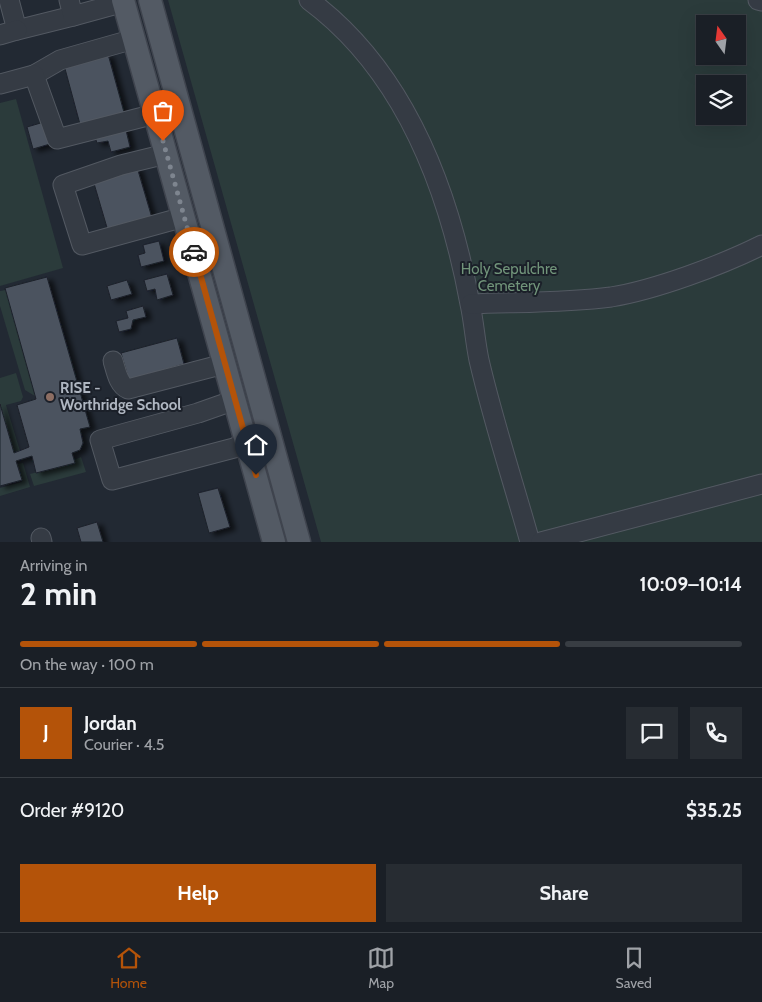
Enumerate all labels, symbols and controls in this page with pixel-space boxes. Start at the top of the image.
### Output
north arrow [696,15,746,65]
map controls [696,15,746,125]
button: layers [696,75,746,125]
pin [142,90,184,141]
icon: bag [149,97,177,125]
courier [169,227,219,277]
icon: car [180,238,208,266]
park label: Holy Sepulchre Cemetery [461,260,557,295]
place label: RISE - Worthridge School [60,379,181,414]
marker: RISE - Worthridge School [44,391,56,403]
pin [235,424,277,475]
icon: home [242,431,270,459]
text: Arriving in [20,556,87,575]
text: 10:09–10:14 [640,573,742,596]
text: 2 min [20,574,97,613]
text: On the way · 100 m [20,655,154,674]
button: chat [626,707,678,759]
button: phone [690,707,742,759]
text: Jordan [84,712,137,735]
text: J [43,721,49,744]
text: Courier · 4.5 [84,735,165,754]
text: Order #9120 [20,799,124,822]
text: $35.25 [686,799,742,822]
button: Help [20,864,376,922]
button: Share [386,864,742,922]
tab: Home [110,944,147,992]
tab: Map [367,944,395,992]
tab: Saved [616,944,652,992]

